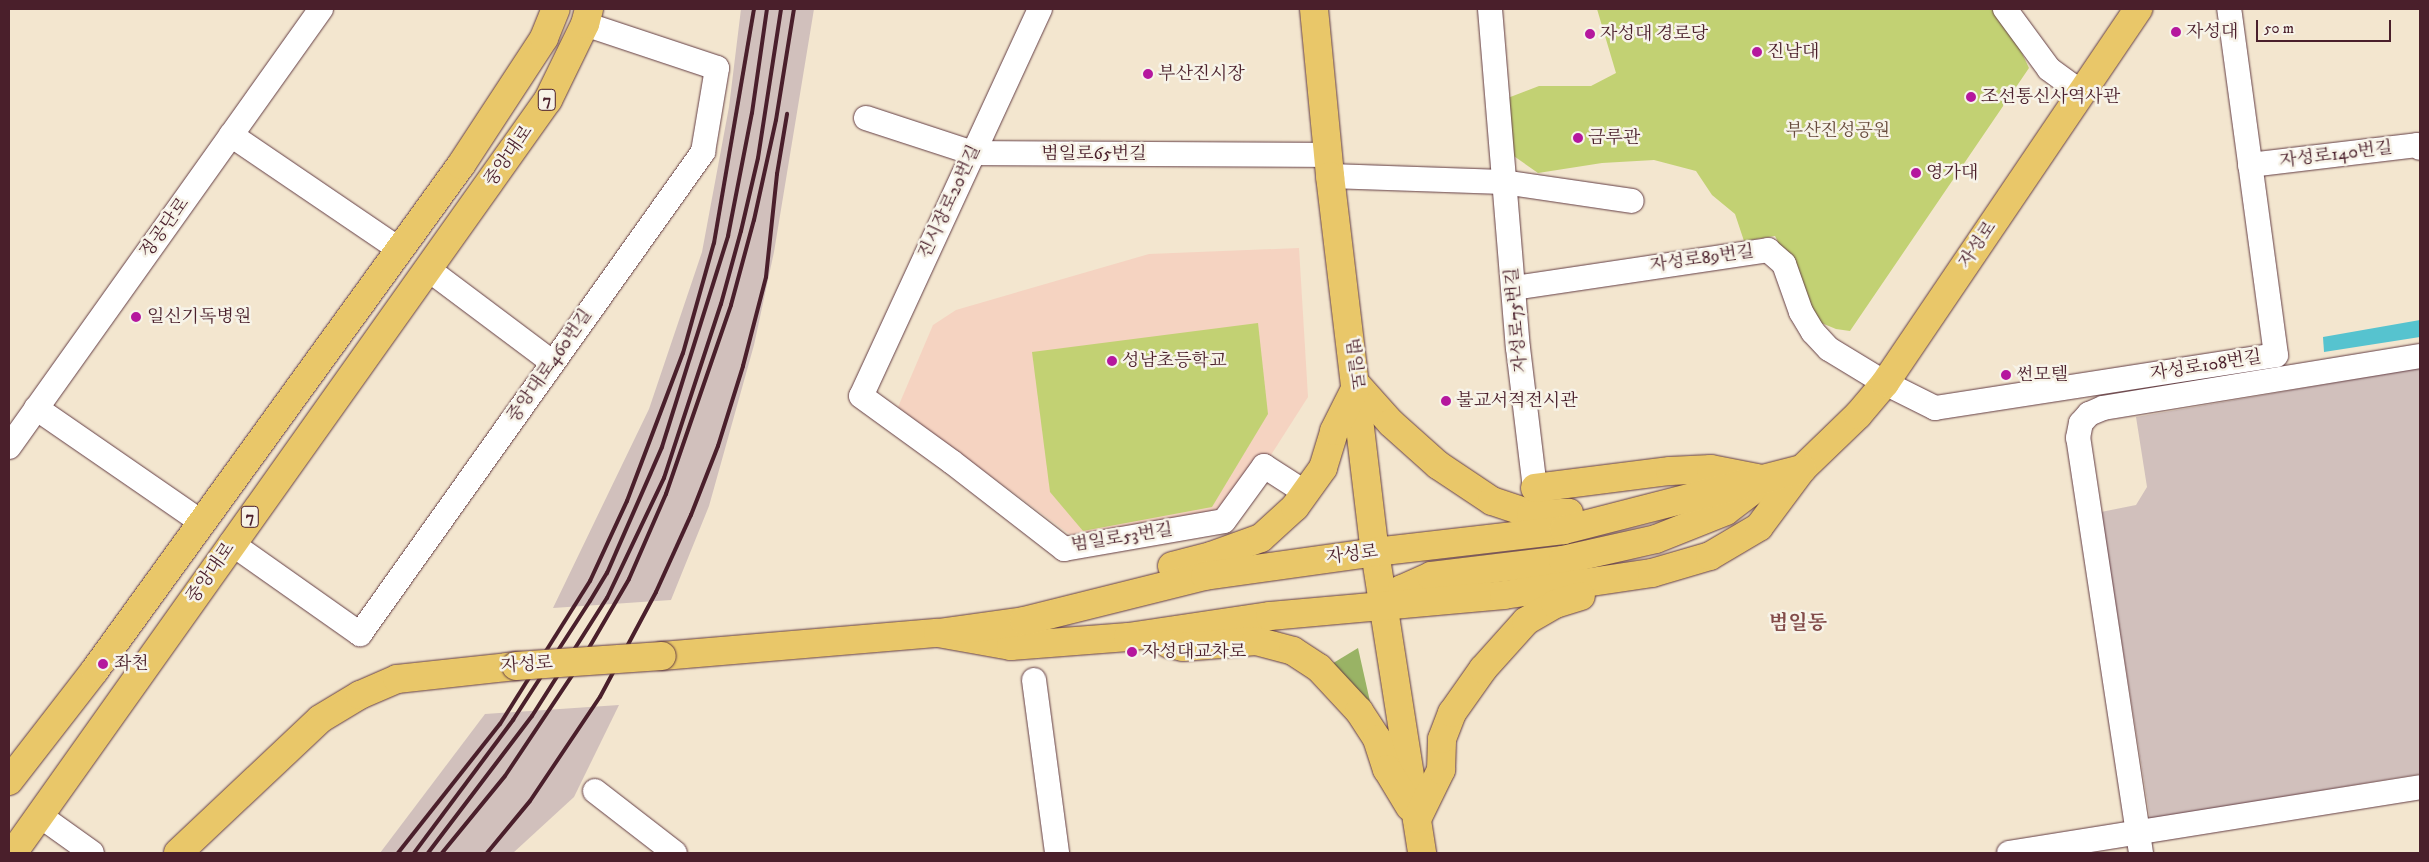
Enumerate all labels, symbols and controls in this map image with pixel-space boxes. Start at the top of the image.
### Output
scale bar [2259,10,2394,42]
text: 50 m [2264,19,2294,38]
place label: 자성대 [2186,21,2238,43]
place label: 자성대 경로당 [1600,23,1708,45]
marker: 자성대 [2170,26,2182,38]
marker: 자성대 경로당 [1584,28,1596,40]
place label: 진남대 [1767,41,1819,63]
marker: 진남대 [1751,46,1763,58]
place label: 부산진시장 [1158,63,1245,85]
marker: 부산진시장 [1142,68,1154,80]
road number: 7 [537,86,557,114]
place label: 조선통신사역사관 [1981,86,2120,108]
marker: 조선통신사역사관 [1965,91,1977,103]
park label: 부산진성공원 [1786,120,1890,142]
street label: 중앙대로 [480,121,538,191]
place label: 금루관 [1588,127,1640,149]
marker: 금루관 [1572,132,1584,144]
street label: 자성로140번길 [2278,137,2394,173]
street label: 진시장로20번길 [914,142,986,262]
street label: 범일로65번길 [1041,143,1147,165]
place label: 영가대 [1926,162,1978,184]
marker: 영가대 [1910,167,1922,179]
street label: 정공단로 [136,194,194,262]
street label: 자성로 [1954,217,2002,273]
street label: 자성로89번길 [1649,241,1755,277]
street label: 자성로75번길 [1502,267,1532,373]
street label: 중앙대로460번길 [503,305,597,427]
place label: 일신기독병원 [147,306,251,328]
marker: 일신기독병원 [129,310,143,324]
street label: 범일로 [1340,337,1368,391]
street label: 자성로108번길 [2149,347,2263,385]
place label: 성남초등학교 [1122,350,1226,372]
marker: 성남초등학교 [1106,355,1118,367]
place label: 썬모텔 [2016,364,2068,386]
marker: 썬모텔 [2000,369,2012,381]
place label: 불교서적전시관 [1456,390,1578,412]
marker: 불교서적전시관 [1440,395,1452,407]
road number: 7 [240,504,260,530]
street label: 범일로53번길 [1070,519,1174,557]
street label: 중앙대로 [182,538,240,608]
street label: 자성로 [1325,541,1379,569]
district label: 범일동 [1769,611,1827,635]
place label: 자성대교차로 [1142,641,1246,663]
marker: 자성대교차로 [1126,646,1138,658]
street label: 자성로 [500,652,554,678]
place label: 좌천 [114,653,149,675]
marker: 좌천 [96,657,110,671]

